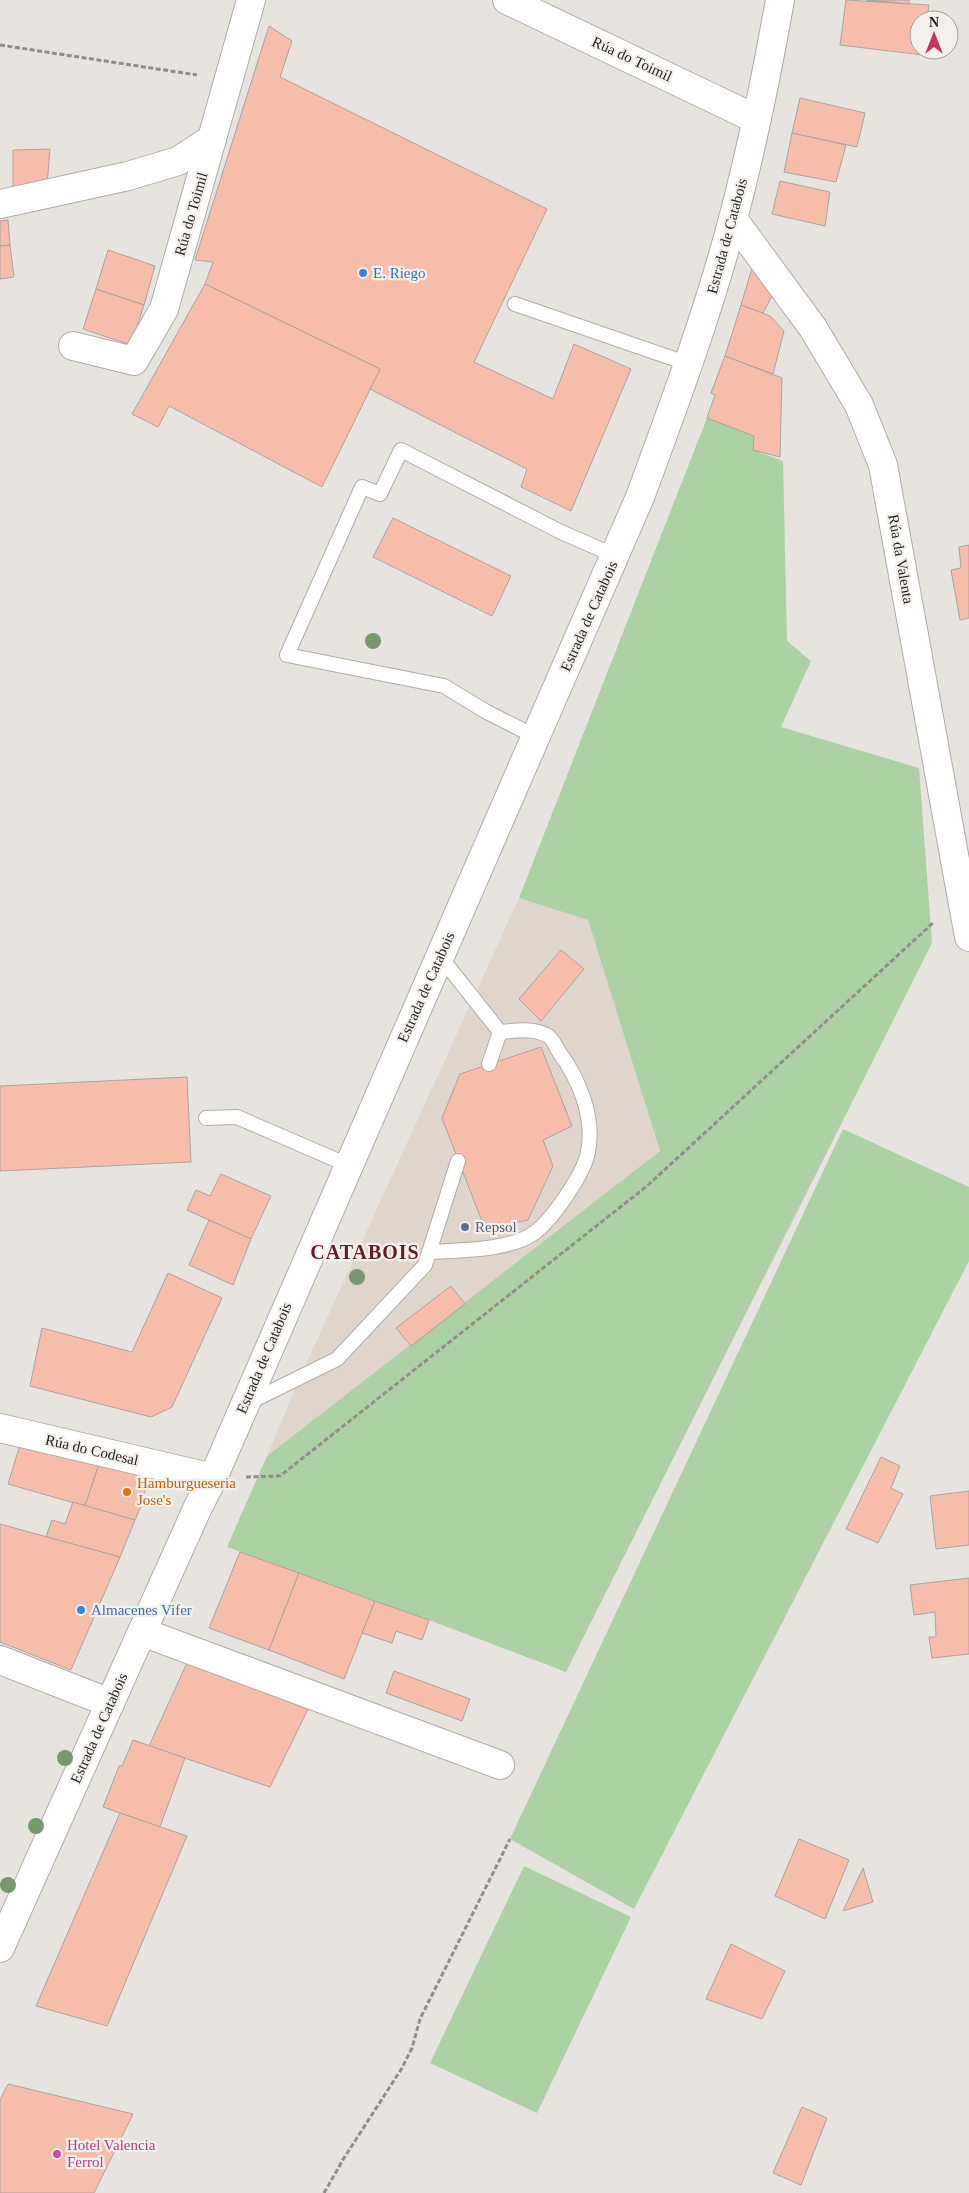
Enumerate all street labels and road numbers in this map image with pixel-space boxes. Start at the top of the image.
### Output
street label: Rúa do Toimil [590,34,674,84]
street label: Rúa do Toimil [171,170,211,258]
street label: Estrada de Catabois [704,176,750,296]
street label: Rúa da Valenta [885,513,917,605]
street label: Estrada de Catabois [557,558,621,674]
street label: Estrada de Catabois [394,929,458,1045]
street label: Estrada de Catabois [233,1300,295,1416]
street label: Rúa do Codesal [44,1432,140,1468]
street label: Estrada de Catabois [67,1670,131,1786]

